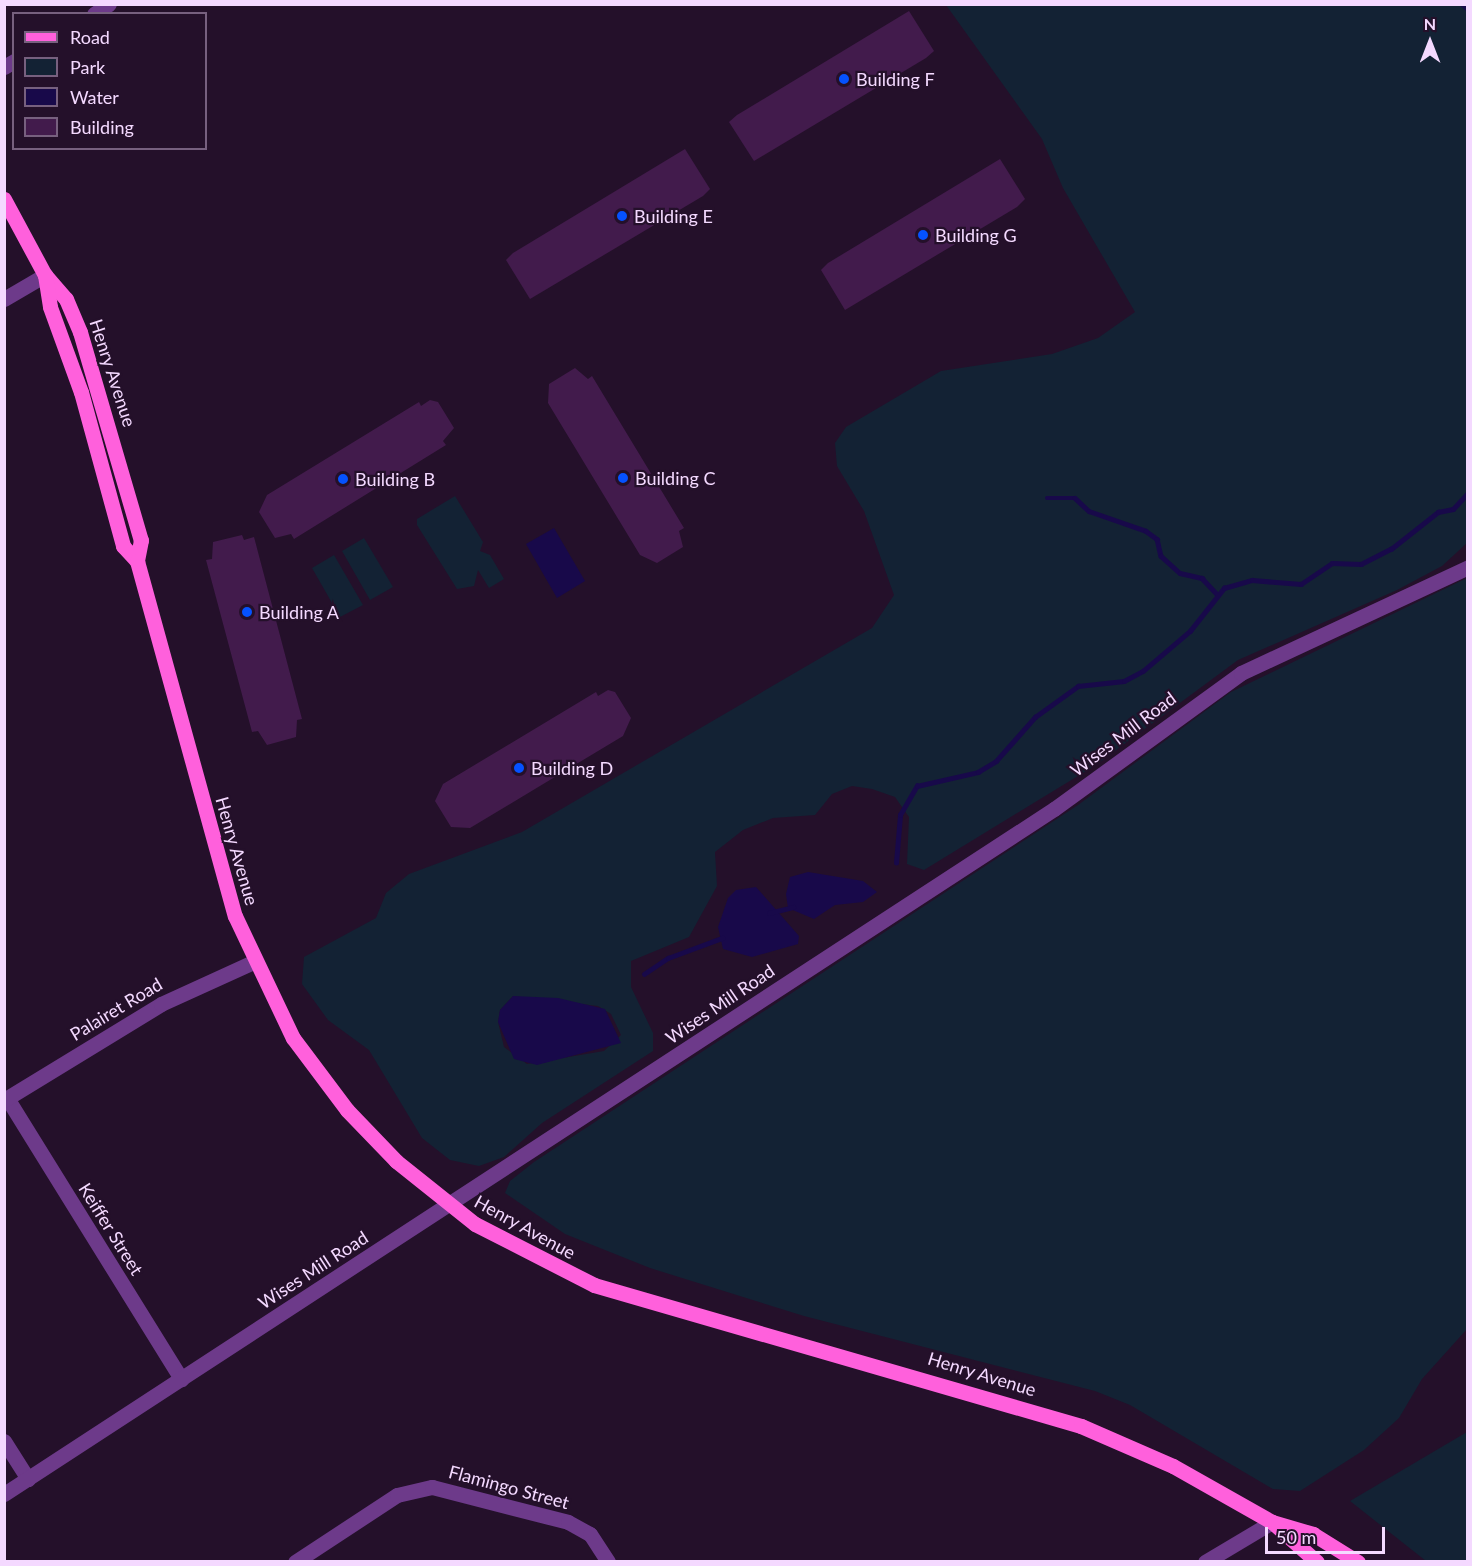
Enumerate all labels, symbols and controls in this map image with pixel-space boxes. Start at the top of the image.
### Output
legend [12,12,207,150]
north arrow [1400,12,1460,72]
text: N [1424,14,1436,33]
text: Road [70,26,110,48]
text: Park [70,56,105,78]
place label: Building F [856,68,935,90]
marker: Building F [837,72,851,86]
text: Water [70,86,119,108]
text: Building [70,116,134,138]
place label: Building E [634,205,713,227]
marker: Building E [615,209,629,223]
place label: Building G [935,224,1017,246]
marker: Building G [916,228,930,242]
street label: Henry Avenue [85,316,141,430]
place label: Building C [635,467,715,489]
place label: Building B [355,468,435,490]
marker: Building C [616,471,630,485]
marker: Building B [336,472,350,486]
place label: Building A [259,601,340,623]
marker: Building A [240,605,254,619]
street label: Wises Mill Road [1066,687,1180,781]
place label: Building D [531,757,613,779]
marker: Building D [512,761,526,775]
street label: Henry Avenue [211,794,263,908]
street label: Wises Mill Road [662,960,778,1048]
street label: Palairet Road [66,973,166,1045]
street label: Keiffer Street [74,1179,148,1279]
street label: Henry Avenue [470,1190,580,1264]
street label: Wises Mill Road [254,1226,372,1314]
street label: Henry Avenue [925,1347,1039,1401]
street label: Flamingo Street [446,1461,572,1513]
scale bar [1268,1515,1388,1553]
text: 50 m [1276,1526,1316,1548]

